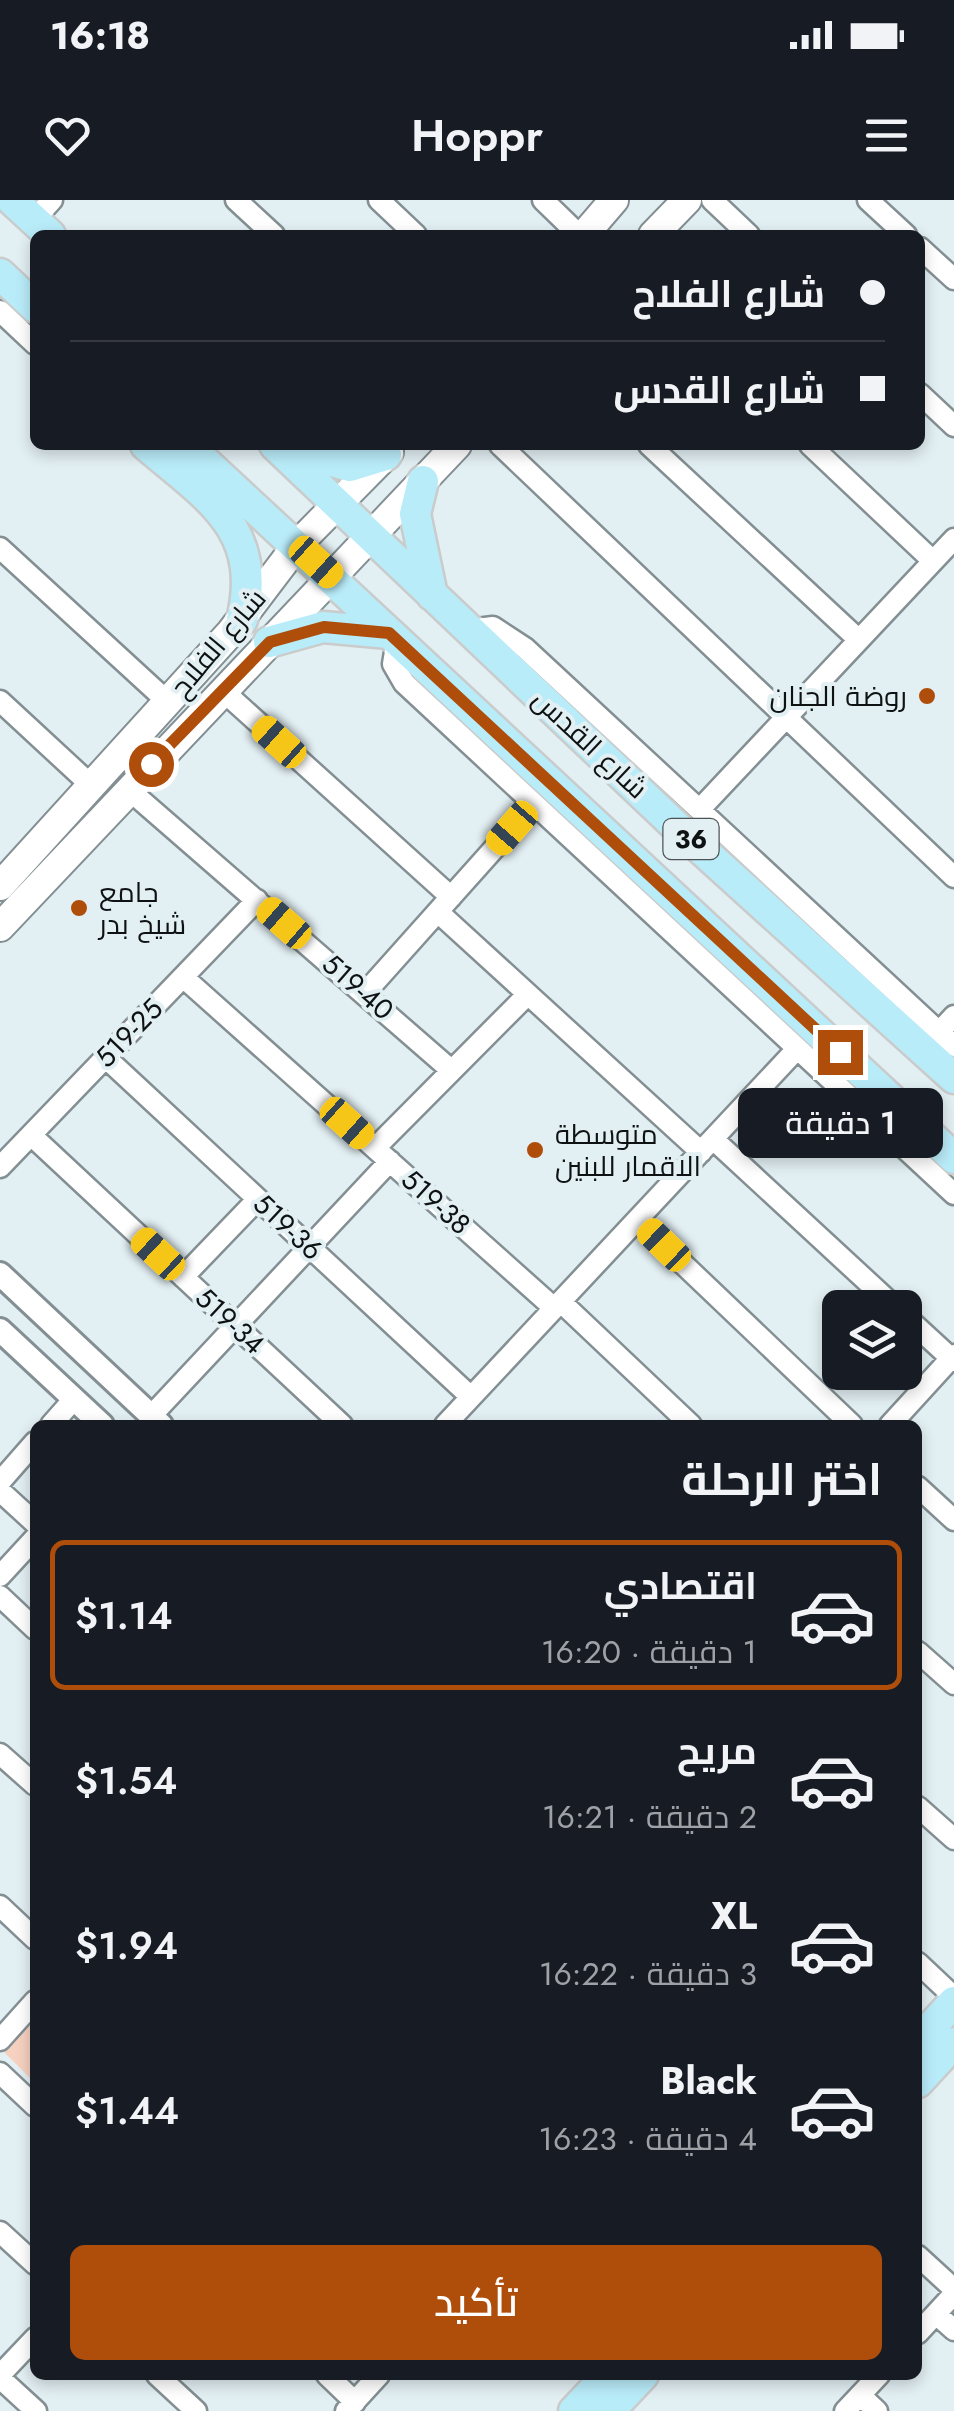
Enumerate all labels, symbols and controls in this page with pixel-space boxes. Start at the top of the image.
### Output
text: 16:18 [50,8,150,63]
text: Hoppr [411,103,543,168]
icon: heart [40,108,95,163]
icon: menu [859,108,914,163]
text: شارع الفلاح [632,266,825,321]
text: شارع القدس [613,362,825,417]
car [284,531,348,593]
street label: شارع الفلاح [160,580,276,706]
place label: روضة الجنان [770,676,907,717]
street label: شارع القدس [523,680,657,808]
marker: روضة الجنان [916,685,938,707]
car [247,711,311,773]
route start [129,742,174,787]
car [481,796,543,860]
road number: 36 [664,819,718,859]
place label: جامع شيخ بدر [97,872,186,945]
car [252,892,316,954]
marker: جامع شيخ بدر [68,897,90,919]
street label: 519-40 [313,944,403,1030]
street label: 519-25 [86,989,172,1077]
route end [818,1030,863,1075]
callout: 1 دقيقة [738,1087,942,1157]
car [315,1092,379,1154]
text: 1 دقيقة [785,1100,896,1146]
place label: متوسطة الاقمار للبنين [555,1114,701,1187]
marker: متوسطة الاقمار للبنين [524,1139,546,1161]
street label: 519-38 [392,1160,480,1244]
street label: 519-36 [244,1184,332,1270]
car [632,1213,696,1277]
car [126,1223,190,1285]
street label: 519-34 [186,1278,274,1364]
map controls [822,1290,922,1390]
button: layers [822,1290,922,1390]
text: اختر الرحلة [681,1447,882,1512]
text: اقتصادي [604,1558,757,1613]
icon: car [787,1570,877,1660]
text: $1.14 [75,1588,173,1643]
text: 1 دقيقة · 16:20 [541,1629,757,1675]
text: مريح [677,1723,757,1778]
icon: car [787,1735,877,1825]
text: $1.54 [75,1753,178,1808]
text: 2 دقيقة · 16:21 [542,1794,757,1840]
text: XL [711,1888,757,1943]
icon: car [787,1900,877,1990]
text: $1.94 [75,1918,178,1973]
text: 3 دقيقة · 16:22 [539,1951,757,1997]
text: Black [660,2053,757,2108]
icon: car [787,2065,877,2155]
text: $1.44 [75,2083,179,2138]
text: 4 دقيقة · 16:23 [539,2116,757,2162]
button: تأكيد [70,2245,882,2360]

